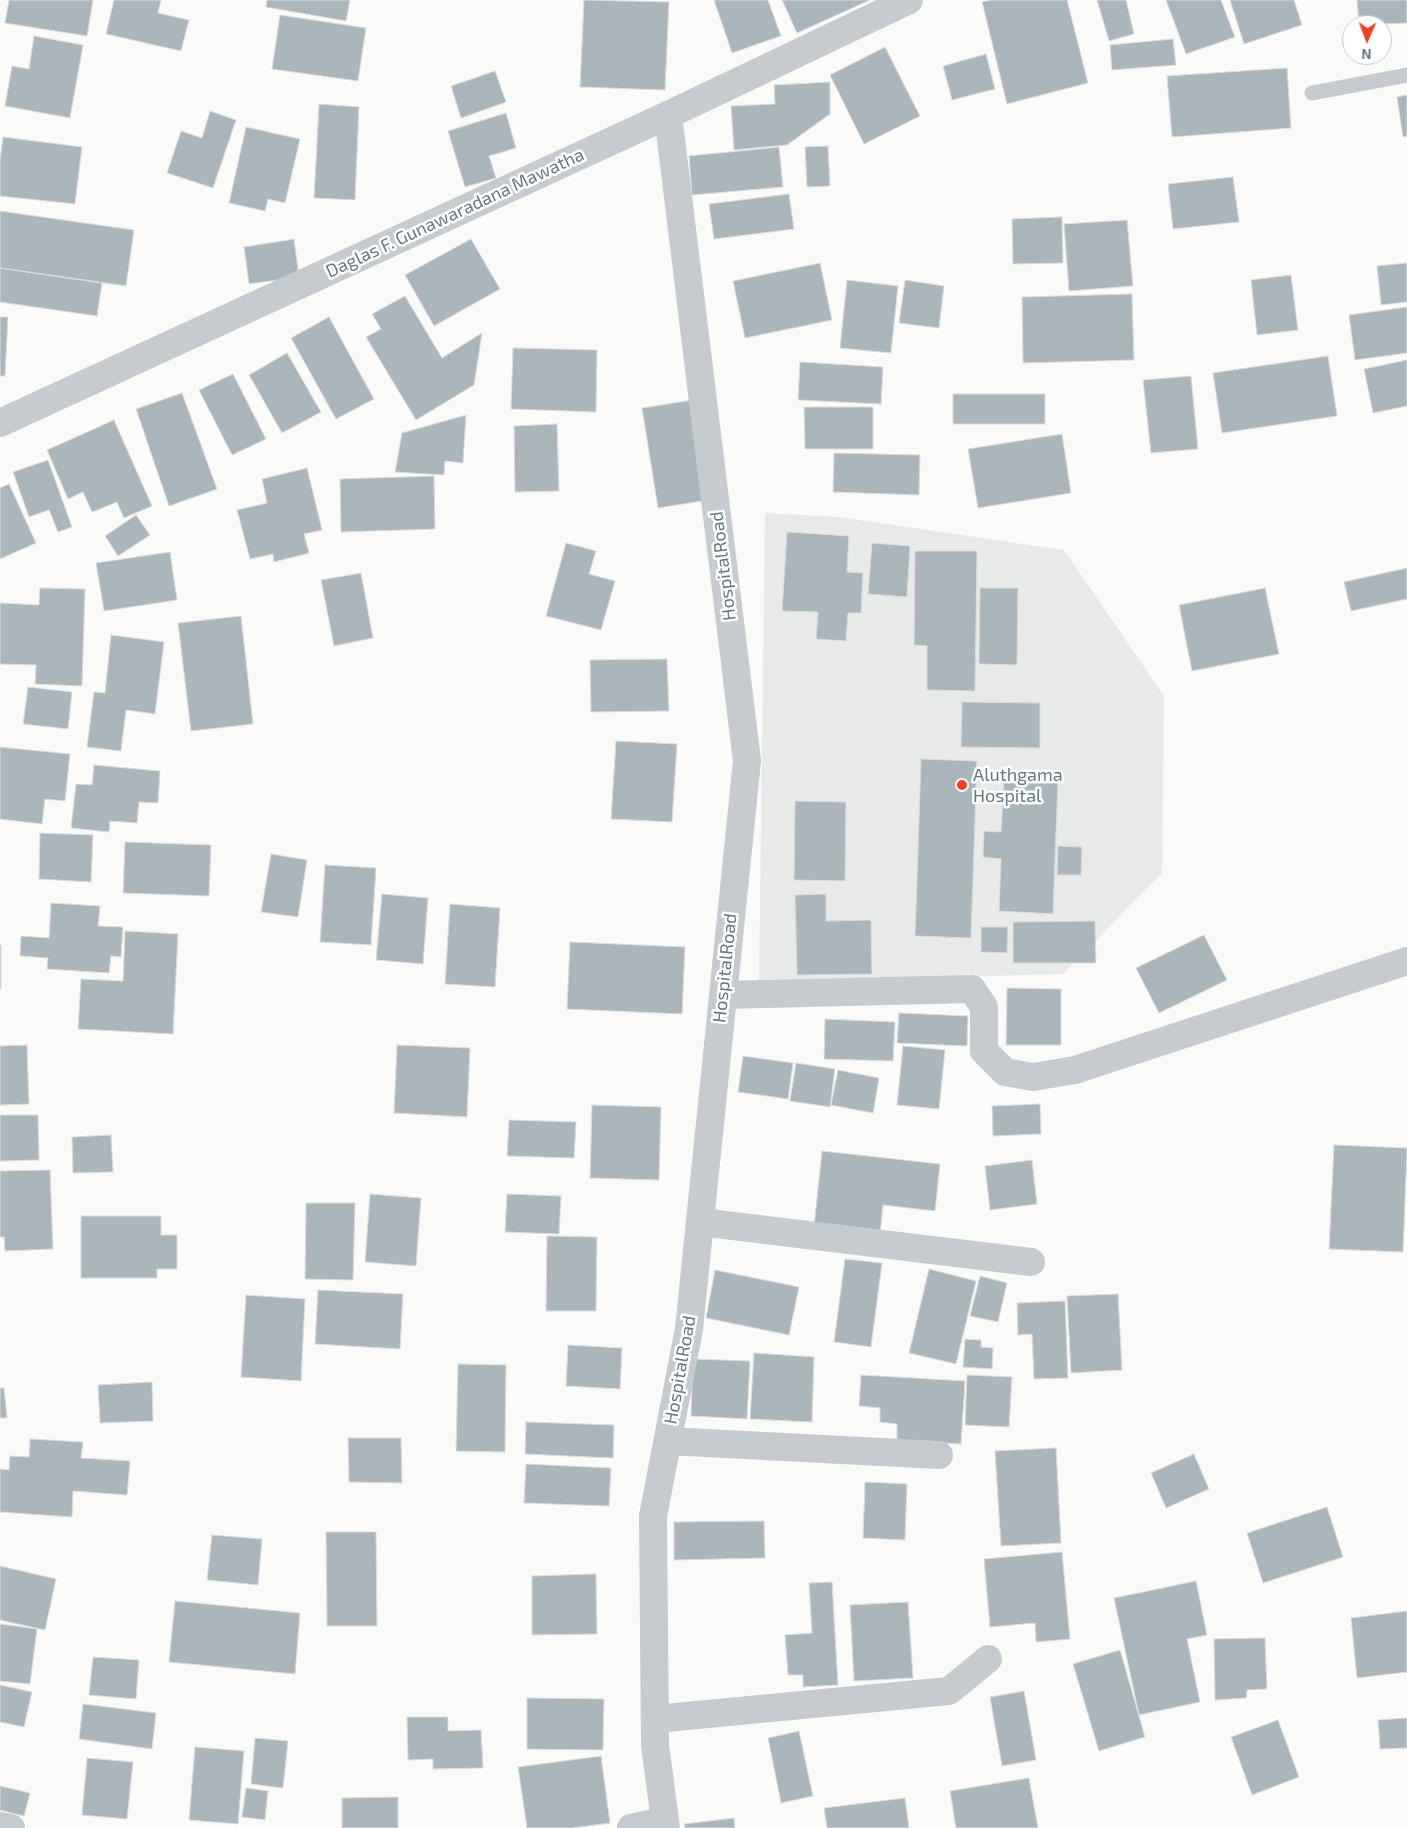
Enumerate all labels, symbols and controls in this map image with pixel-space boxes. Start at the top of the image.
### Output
north arrow [1342,15,1392,65]
text: N [1361,46,1372,63]
street label: Daglas F. Gunawaradana Mawatha [322,144,588,282]
street label: HospitalRoad [706,510,740,622]
place label: Aluthgama Hospital [973,764,1063,806]
marker: Aluthgama Hospital [955,778,969,792]
street label: HospitalRoad [709,912,741,1024]
street label: HospitalRoad [660,1314,700,1426]

